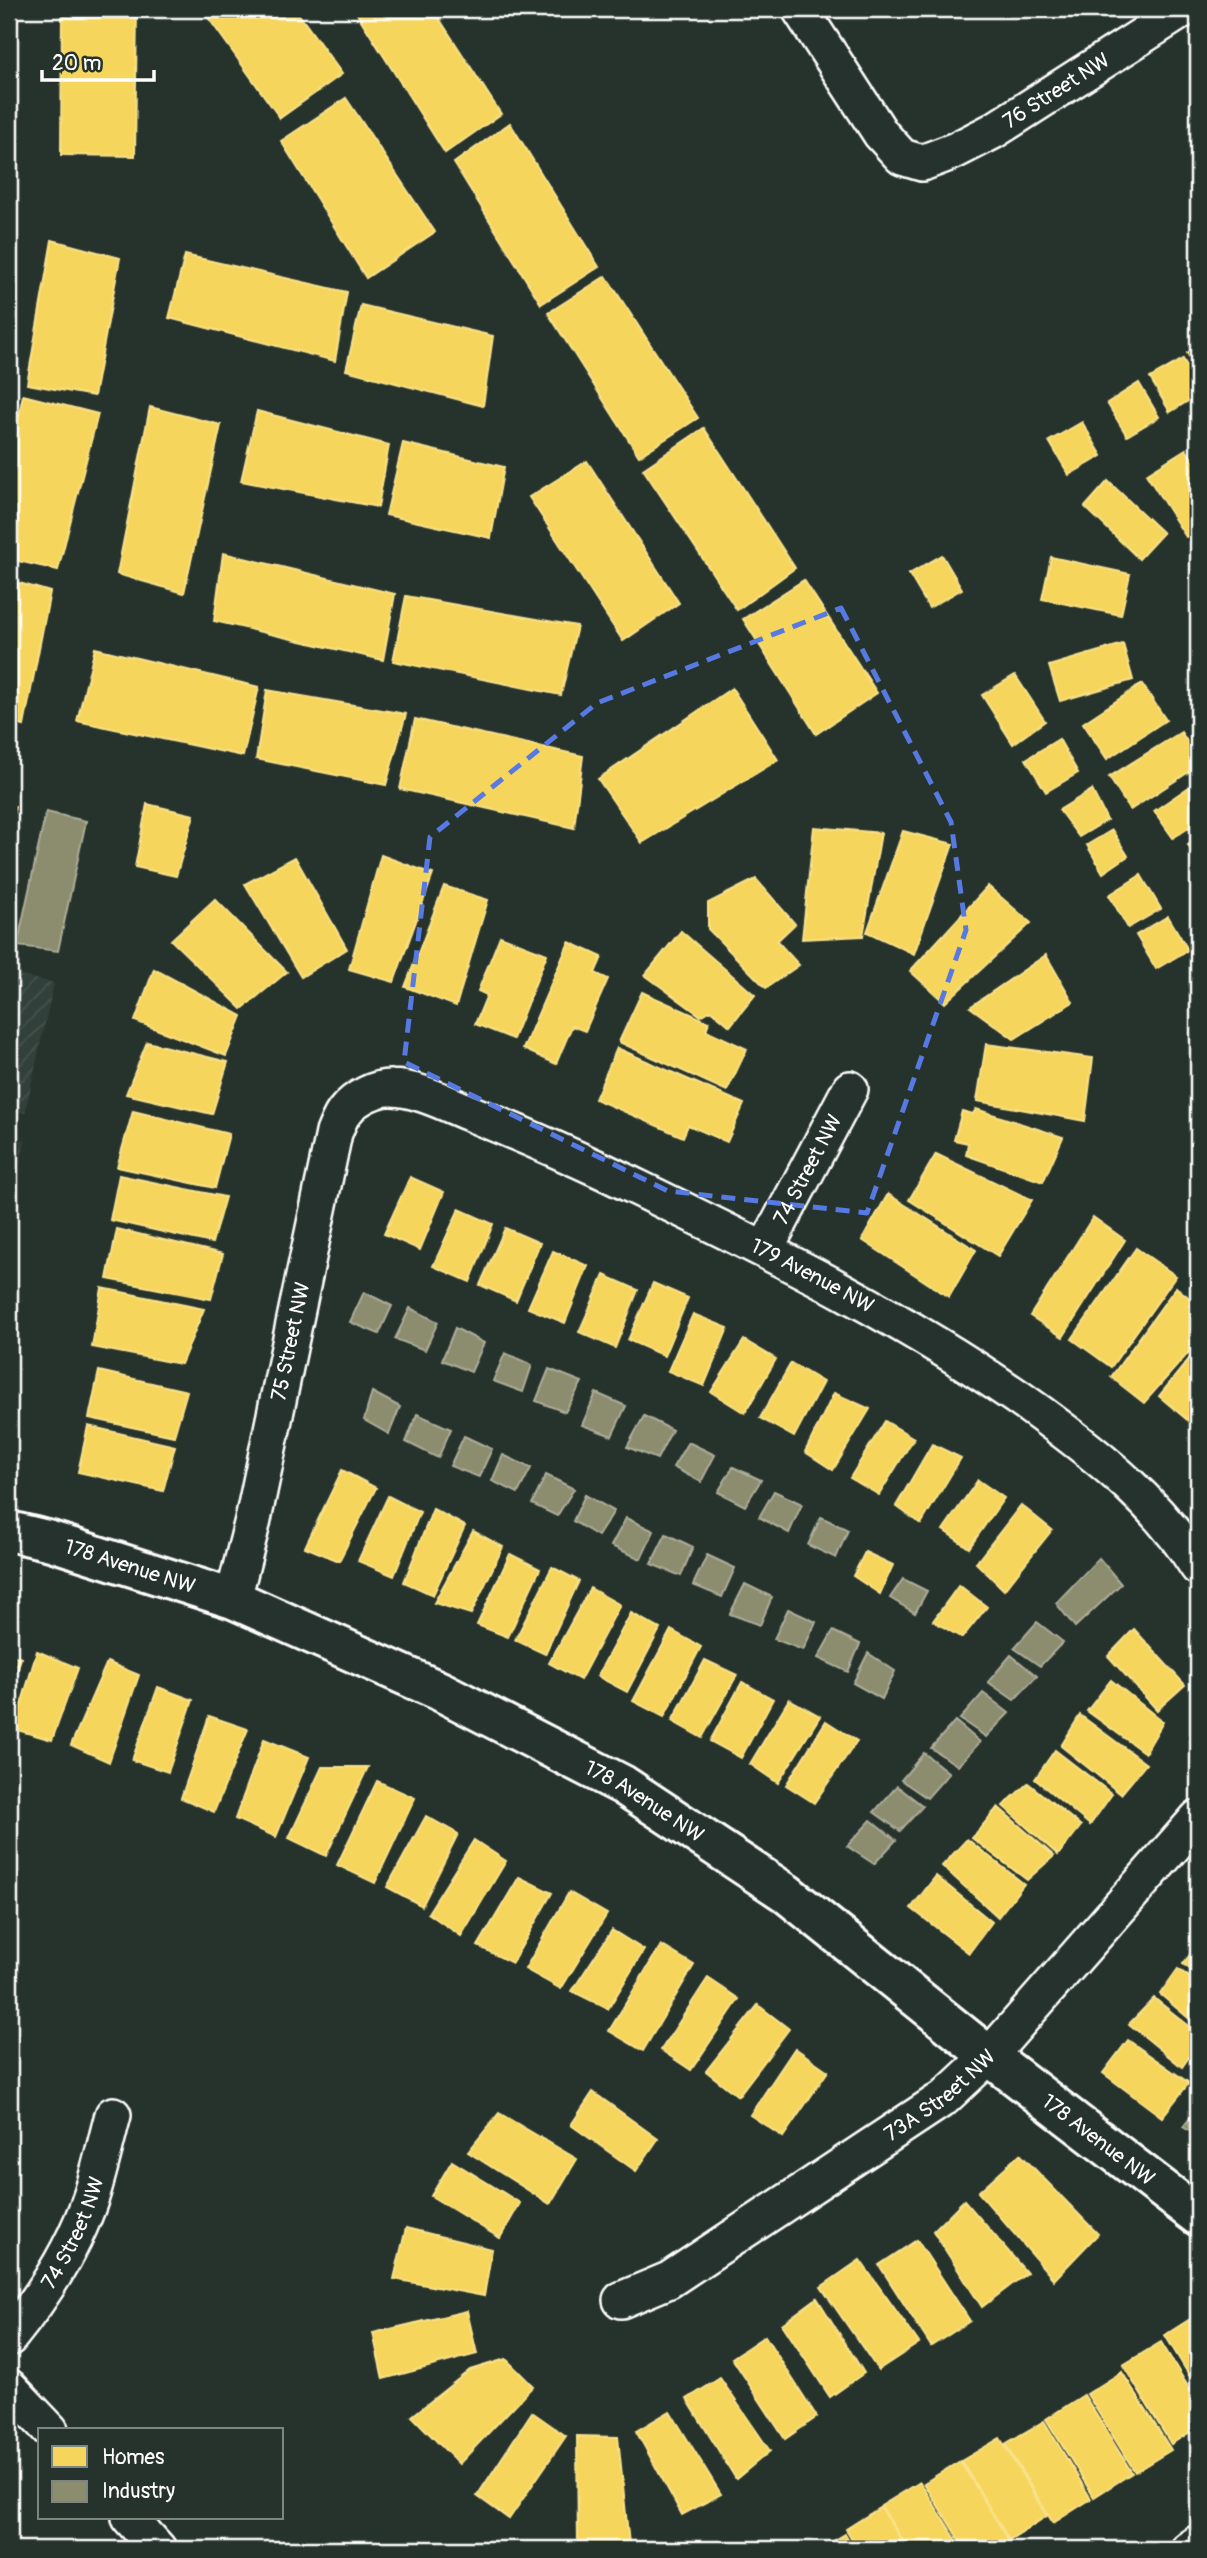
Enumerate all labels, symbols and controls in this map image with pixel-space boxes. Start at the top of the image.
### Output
scale bar [42,38,154,82]
street label: 76 Street NW [998,47,1115,135]
text: 20 m [52,50,101,77]
street label: 74 Street NW [767,1109,848,1230]
street label: 179 Avenue NW [746,1232,879,1319]
street label: 75 Street NW [265,1280,316,1403]
street label: 178 Avenue NW [61,1533,199,1600]
street label: 178 Avenue NW [580,1754,709,1848]
street label: 73A Street NW [879,2043,1001,2147]
street label: 178 Avenue NW [1036,2088,1160,2192]
street label: 74 Street NW [35,2173,110,2294]
legend [38,2428,284,2520]
text: Homes [102,2444,165,2471]
text: Industry [102,2478,175,2505]

